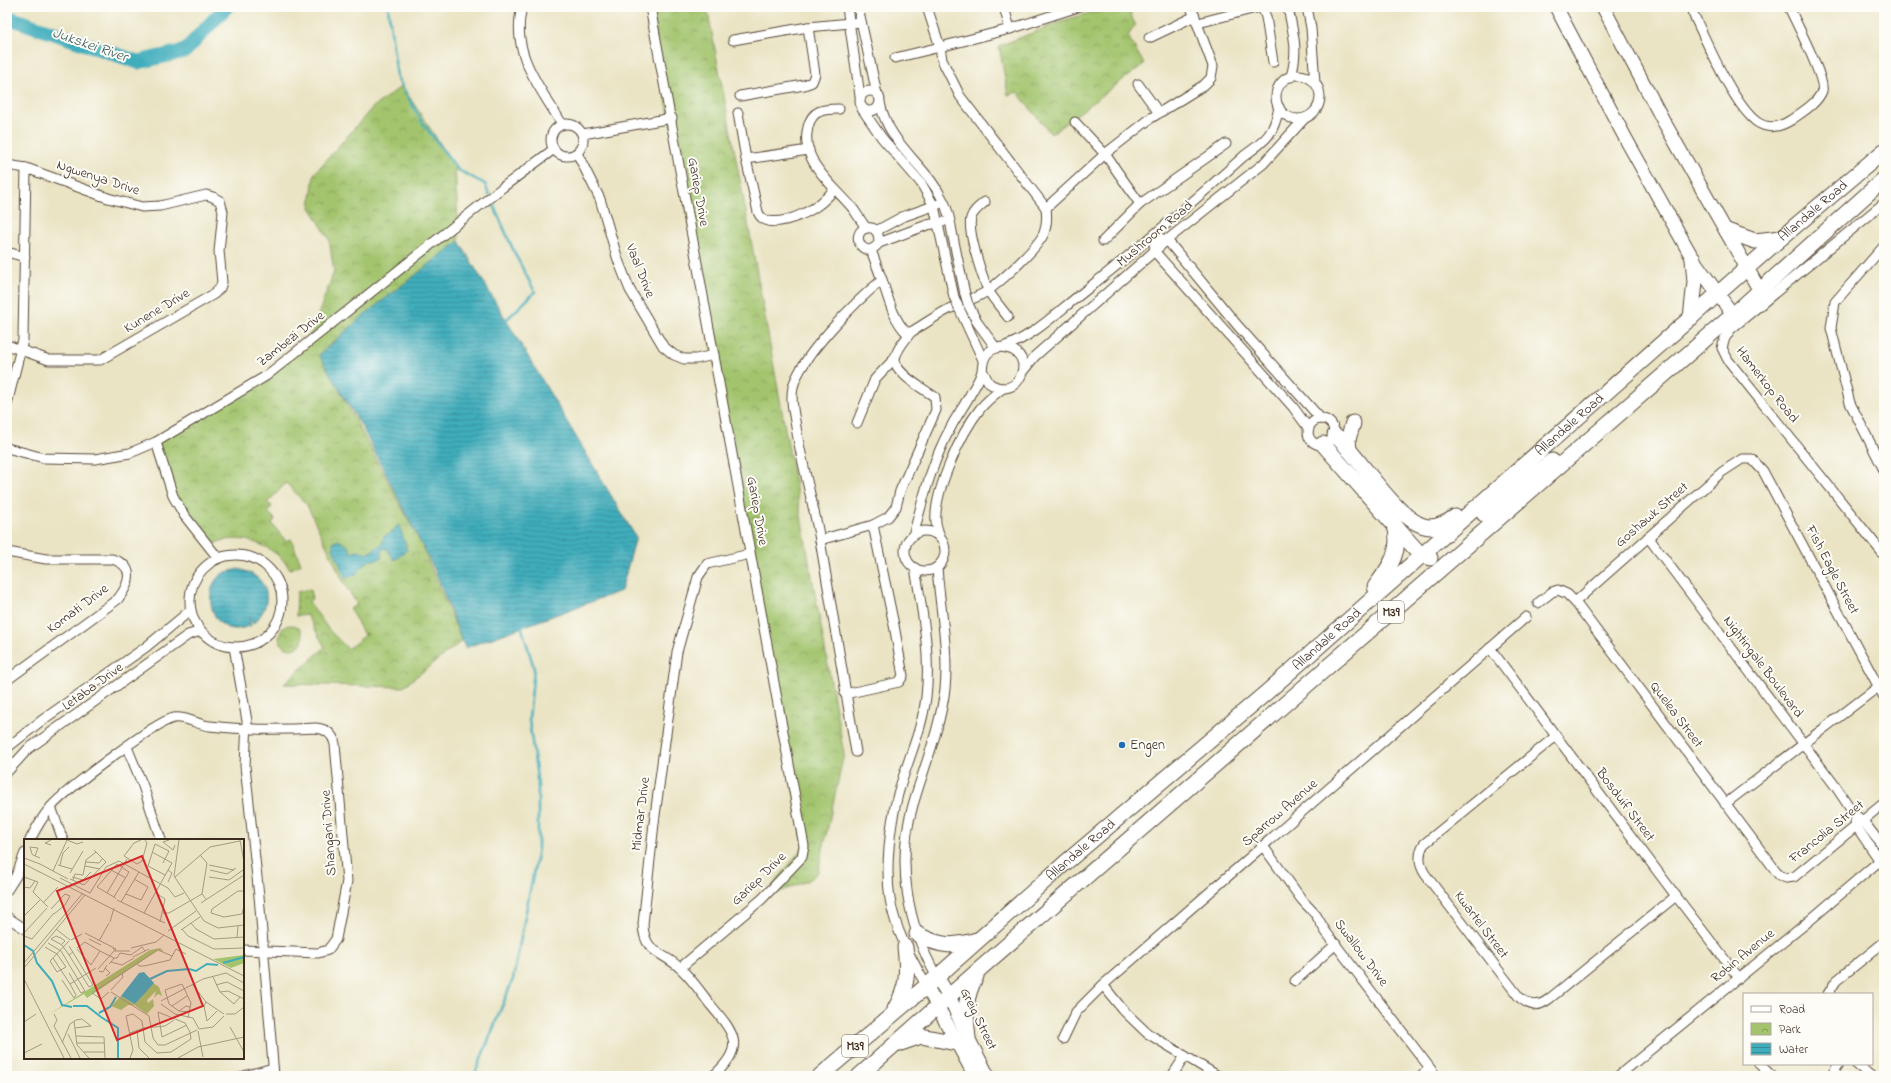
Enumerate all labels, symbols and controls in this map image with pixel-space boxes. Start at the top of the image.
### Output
water label: Jukskei River [49,22,133,69]
street label: Ngwenya Drive [53,155,143,202]
street label: Gariep Drive [682,156,715,229]
street label: Allandale Road [1773,175,1853,247]
street label: Mushroom Road [1112,196,1198,272]
street label: Vaal Drive [619,240,661,302]
street label: Kunene Drive [120,283,195,339]
street label: Zambezi Drive [253,305,330,372]
street label: Hamerkop Road [1730,342,1804,428]
street label: Allandale Road [1530,388,1609,461]
street label: Gariep Drive [741,475,774,548]
street label: Goshawk Street [1611,477,1694,553]
street label: Fish Eagle Street [1798,521,1864,619]
street label: Komati Drive [43,578,114,639]
road number: M39 [1378,601,1404,623]
street label: Allandale Road [1288,603,1366,676]
street label: Nightingale Boulevard [1717,612,1808,723]
street label: Letaba Drive [58,657,129,716]
street label: Quelea Street [1644,677,1708,753]
place label: Engen [1130,735,1165,757]
marker: Engen [1117,740,1127,750]
street label: Bosduif Street [1590,763,1660,846]
street label: Sparrow Avenue [1237,774,1323,852]
street label: Midmar Drive [626,775,656,852]
street label: Shangani Drive [315,789,343,877]
street label: Francolia Street [1784,795,1869,869]
street label: Allandale Road [1041,814,1120,886]
inset map [24,839,244,1059]
street label: Gariep Drive [727,847,792,911]
street label: Kwartel Street [1449,887,1514,963]
street label: Swallow Drive [1329,915,1394,992]
street label: Robin Avenue [1707,923,1780,988]
street label: Greig Street [953,984,1002,1054]
legend [1743,993,1873,1065]
text: Road [1779,1001,1805,1019]
text: Park [1779,1021,1801,1039]
road number: M39 [842,1035,868,1057]
text: Water [1779,1041,1808,1059]

